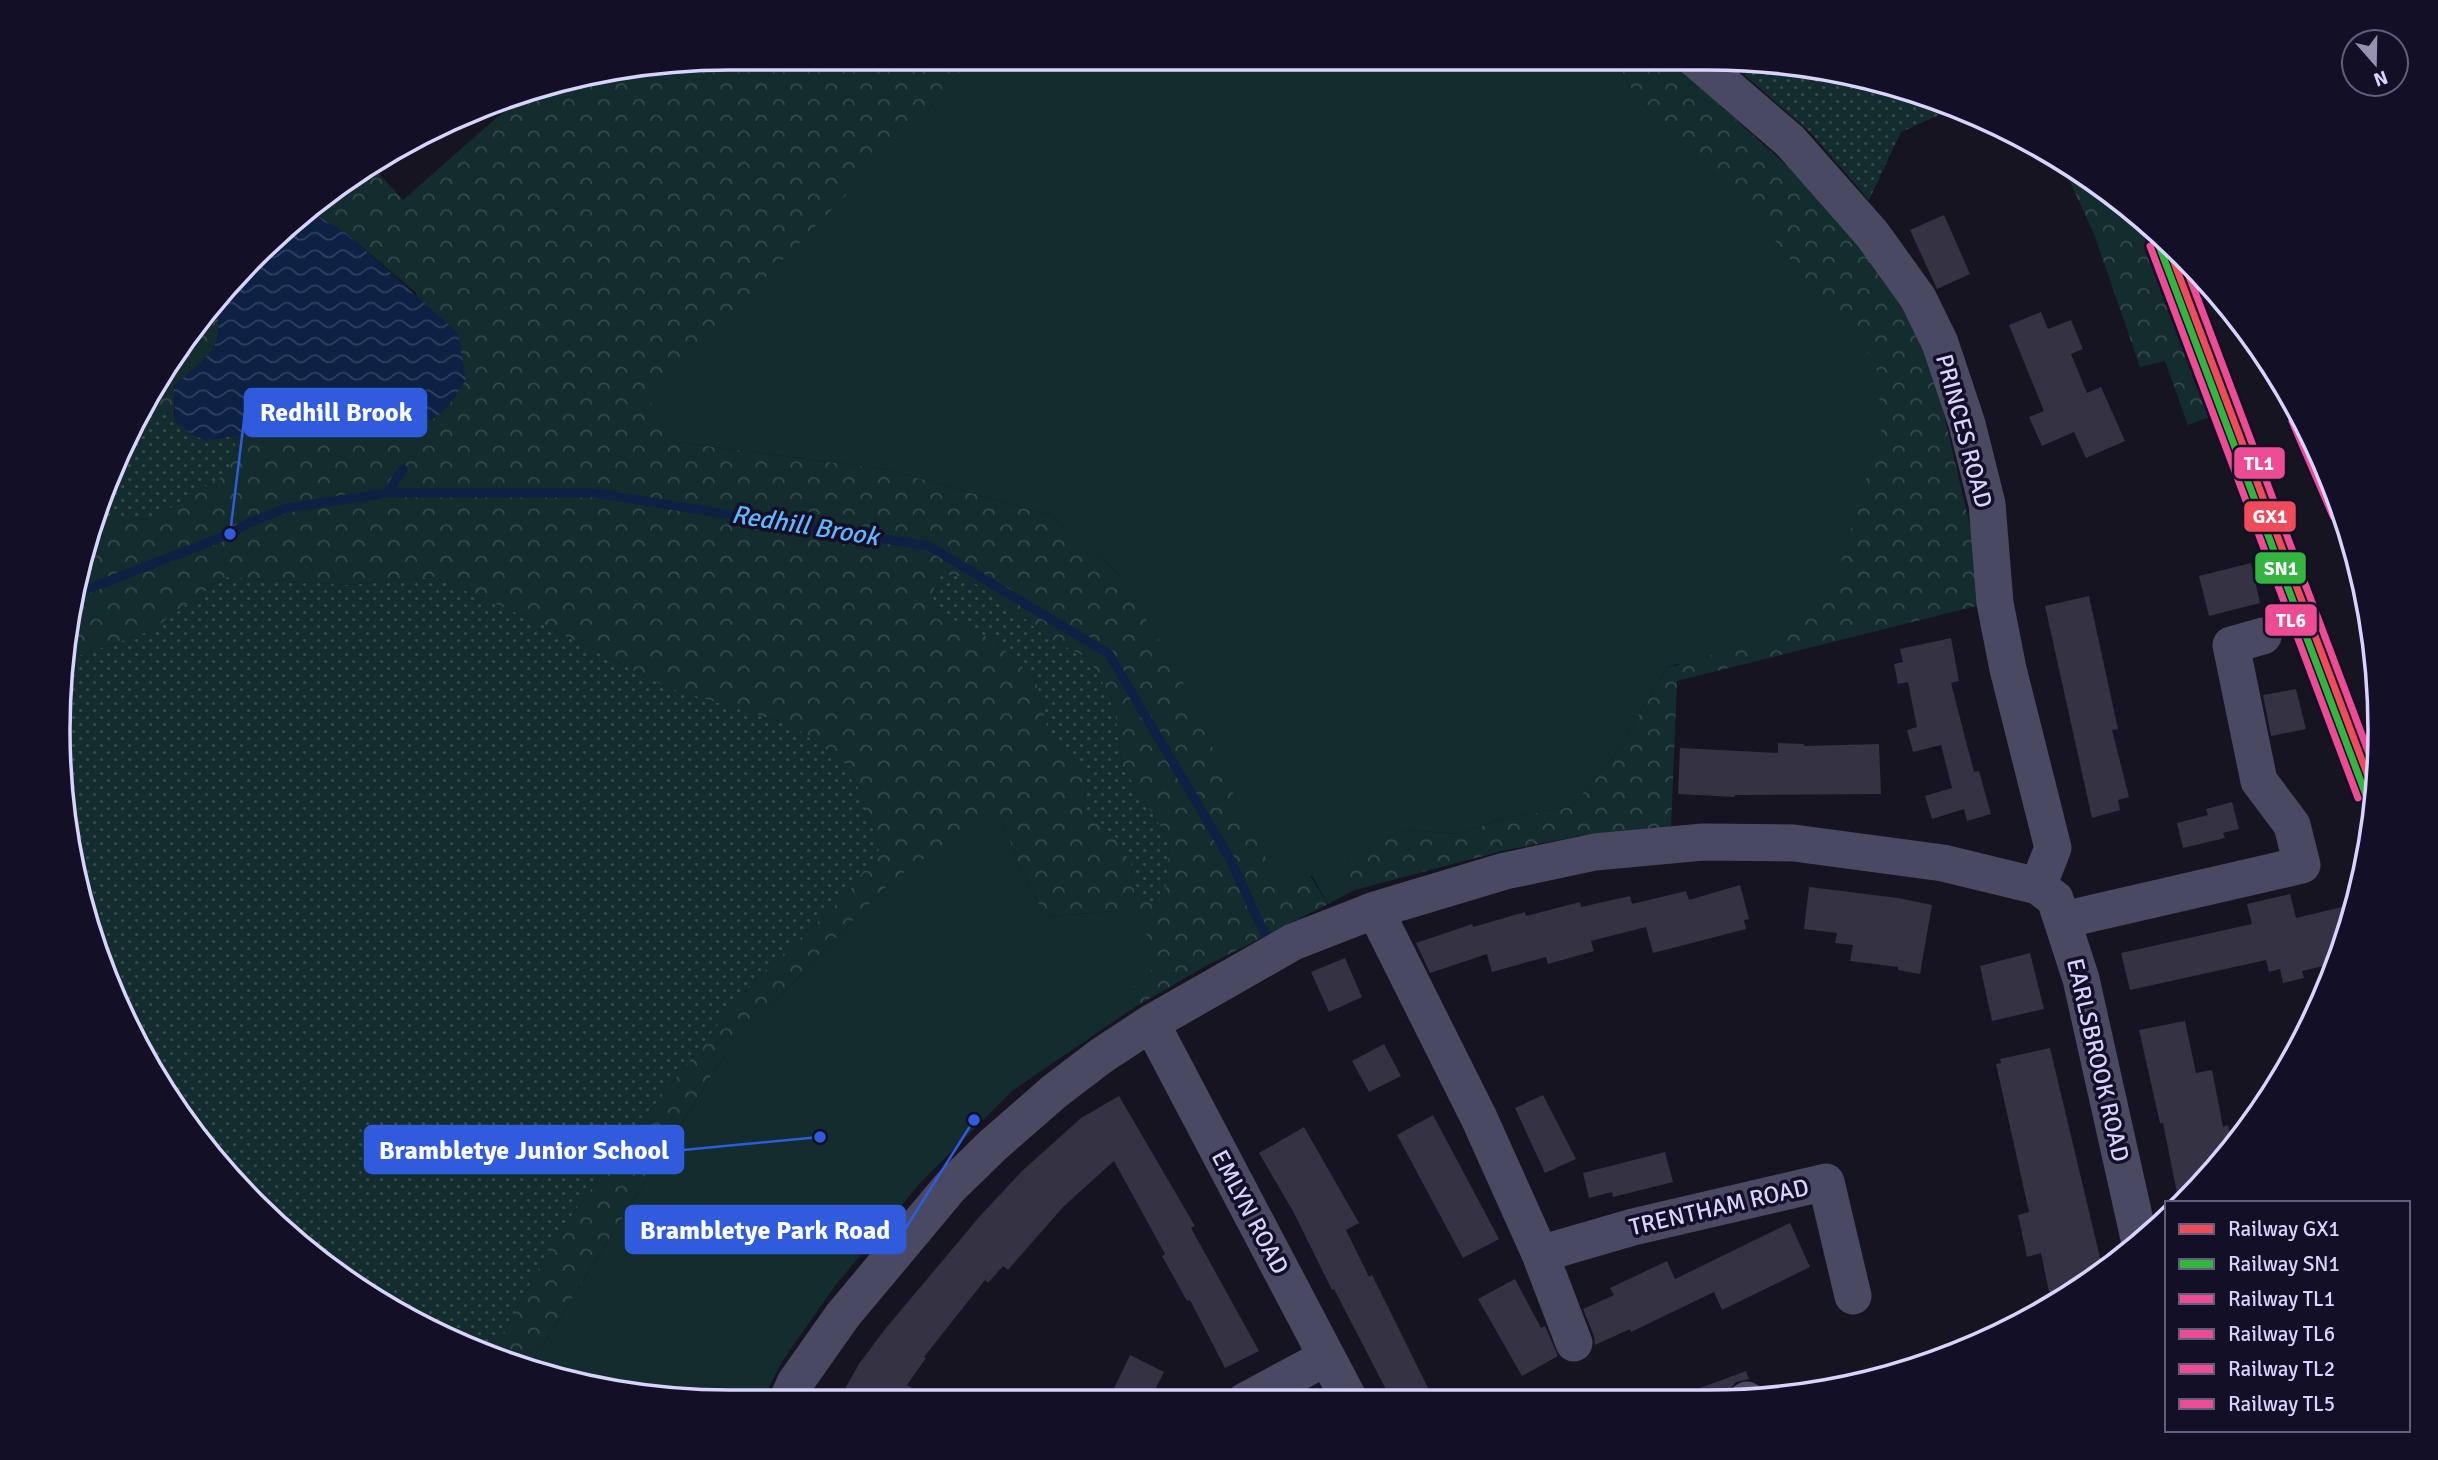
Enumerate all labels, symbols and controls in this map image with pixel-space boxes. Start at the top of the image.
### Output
north arrow [2340,28,2410,98]
text: N [2370,64,2391,92]
street label: PRINCES ROAD [1929,351,1999,511]
callout: Redhill Brook [245,389,426,436]
text: Redhill Brook [260,397,413,429]
line badge: TL1 [2233,446,2286,480]
text: TL1 [2244,452,2274,476]
water label: Redhill Brook [729,499,883,554]
line badge: GX1 [2243,500,2297,533]
text: GX1 [2253,505,2287,529]
line badge: SN1 [2254,551,2307,585]
text: SN1 [2264,557,2298,581]
line badge: TL6 [2264,603,2318,637]
text: TL6 [2276,609,2306,633]
street label: EARLSBROOK ROAD [2060,955,2136,1165]
callout: Brambletye Junior School [365,1126,683,1173]
text: Brambletye Junior School [379,1135,669,1167]
street label: EMLYN ROAD [1205,1145,1295,1279]
street label: TRENTHAM ROAD [1626,1172,1812,1242]
legend [2165,1201,2410,1432]
callout: Brambletye Park Road [626,1206,905,1253]
text: Brambletye Park Road [640,1215,890,1247]
text: Railway GX1 [2228,1216,2340,1242]
text: Railway SN1 [2228,1251,2340,1277]
text: Railway TL1 [2228,1286,2335,1312]
text: Railway TL6 [2228,1321,2335,1347]
text: Railway TL2 [2228,1356,2335,1382]
text: Railway TL5 [2228,1391,2335,1417]

